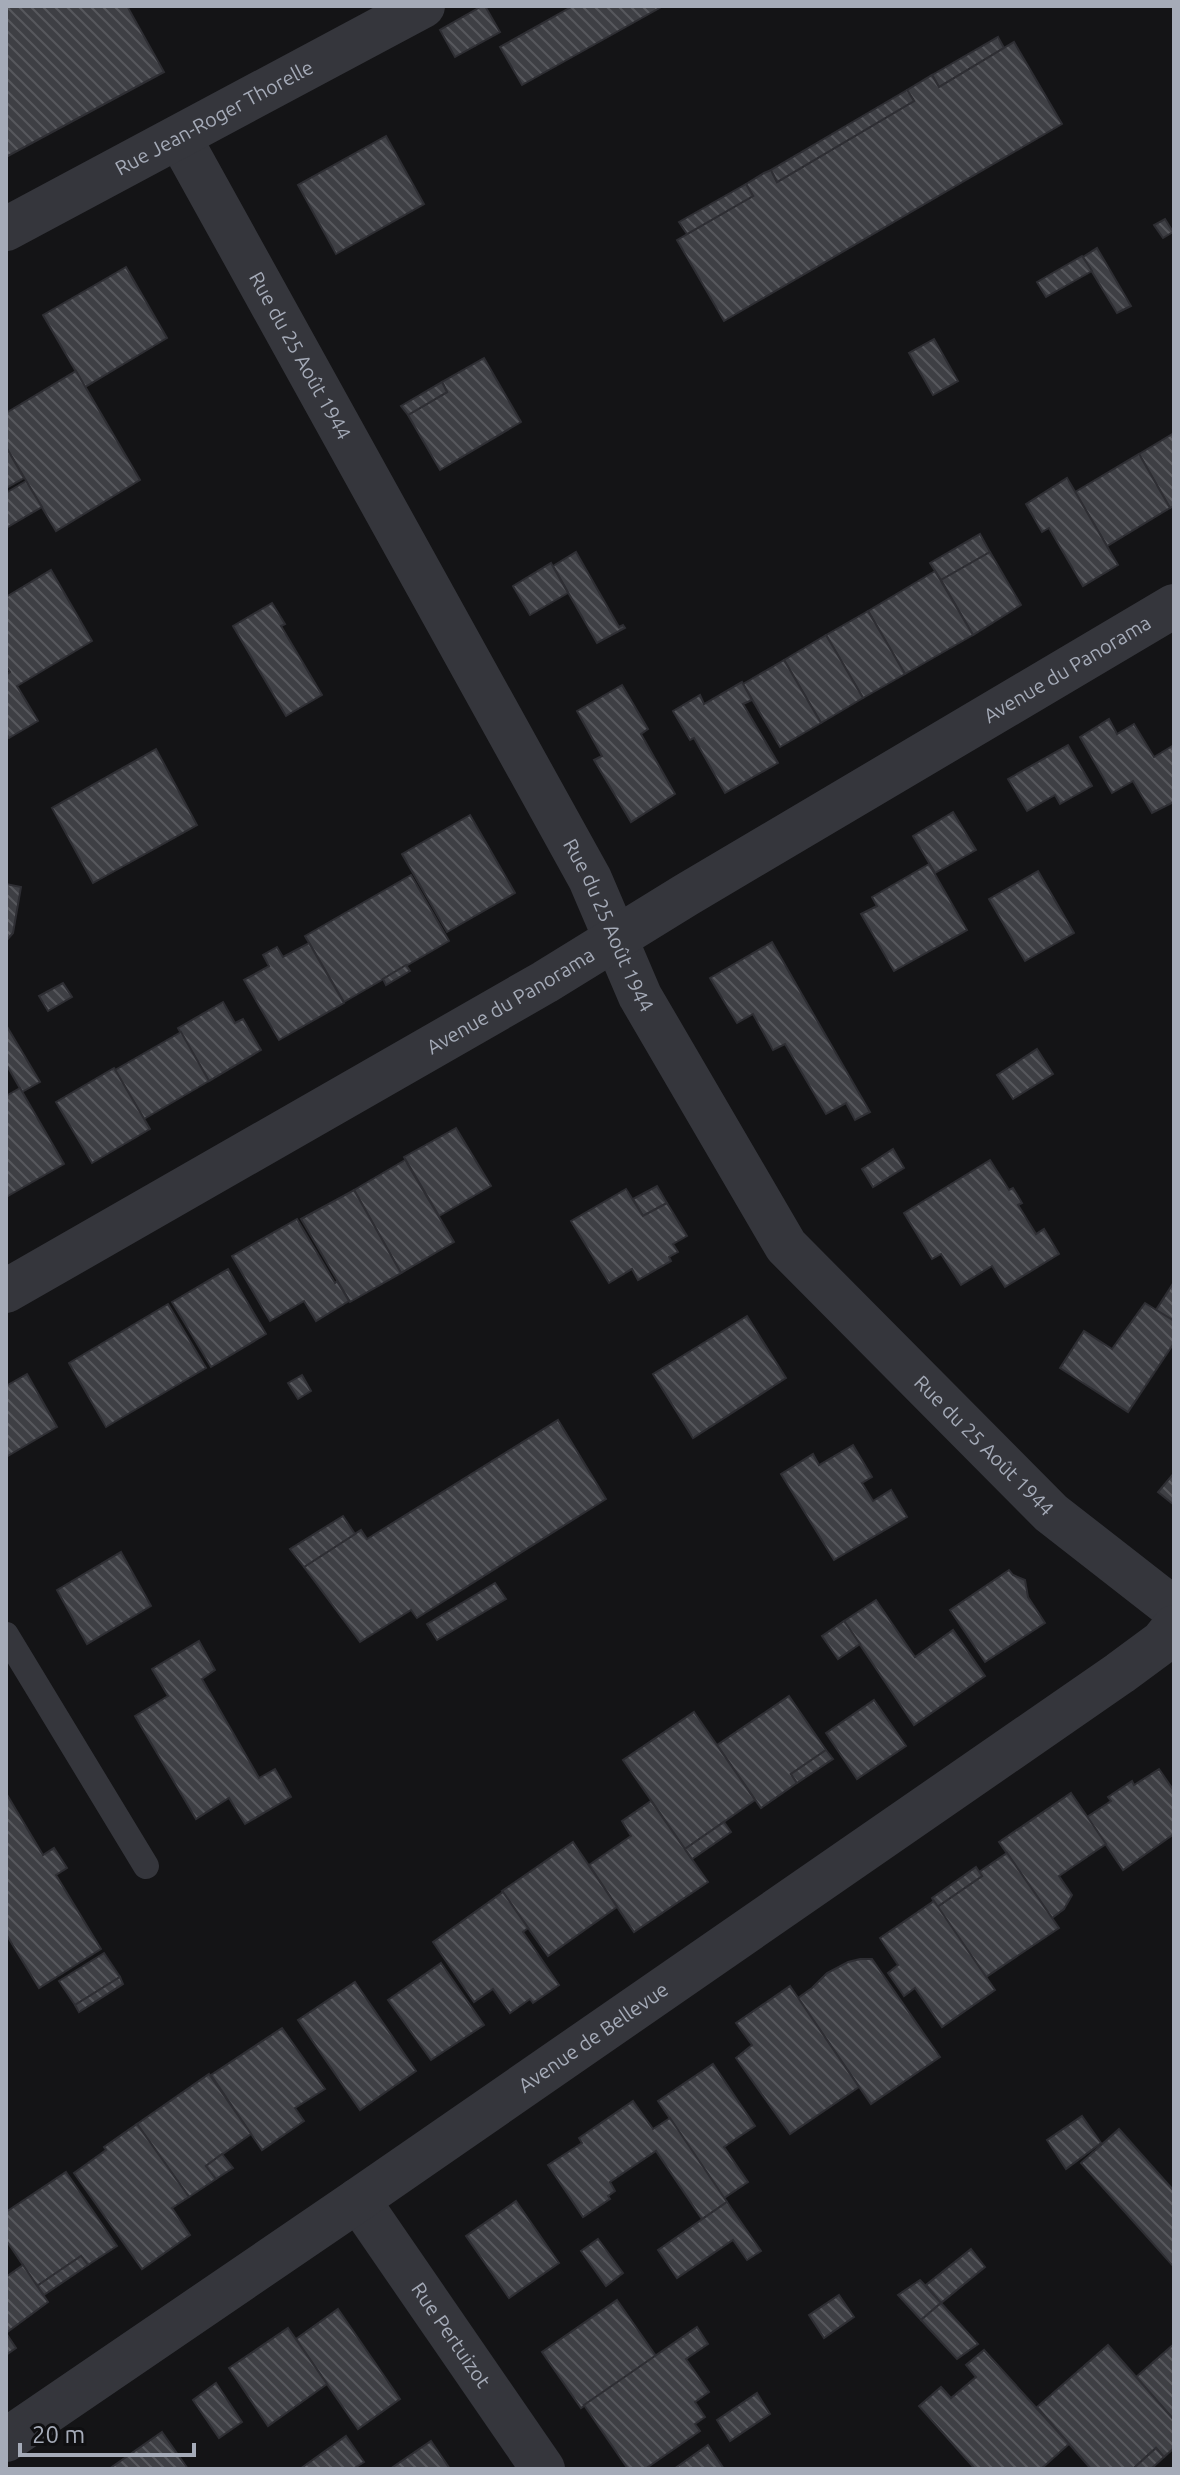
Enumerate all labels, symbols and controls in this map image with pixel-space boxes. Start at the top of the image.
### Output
street label: Rue Jean-Roger Thorelle [111,55,317,180]
street label: Rue du 25 Août 1944 [245,268,356,443]
street label: Avenue du Panorama [979,610,1155,727]
street label: Rue du 25 Août 1944 [559,834,659,1016]
street label: Avenue du Panorama [422,942,598,1058]
street label: Rue du 25 Août 1944 [910,1370,1059,1520]
street label: Avenue de Bellevue [514,1977,672,2097]
street label: Rue Pertuizot [407,2278,496,2392]
scale bar [20,2407,194,2457]
text: 20 m [32,2421,85,2448]

